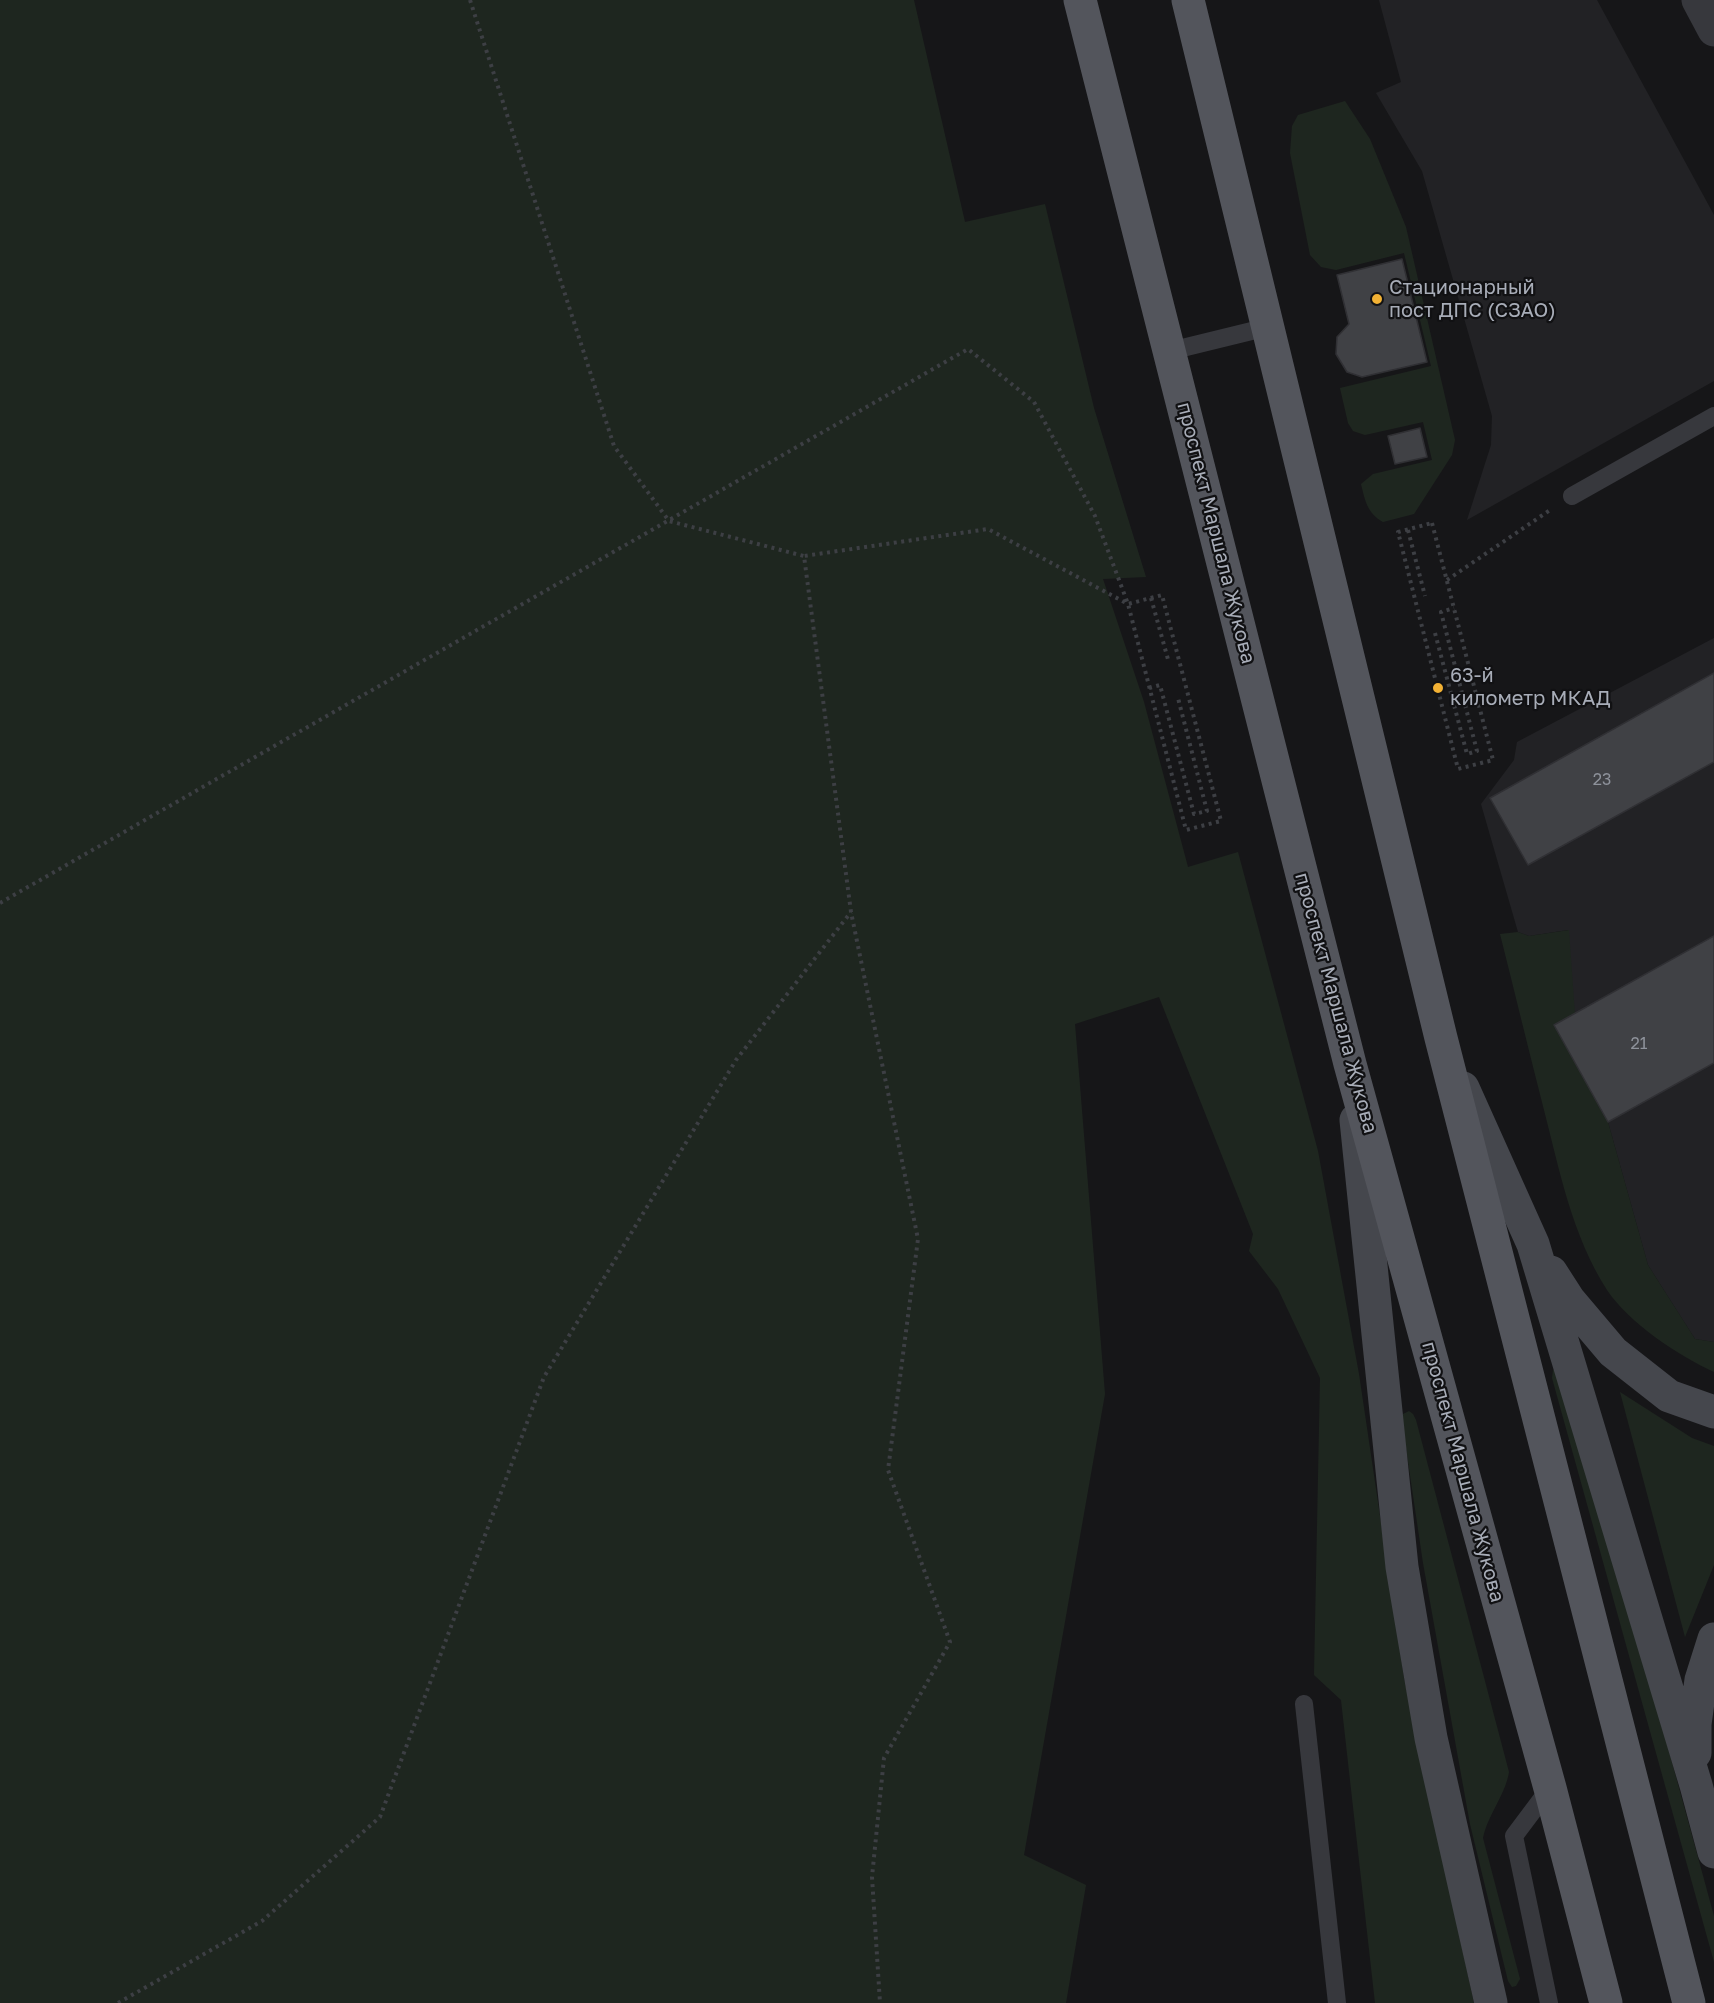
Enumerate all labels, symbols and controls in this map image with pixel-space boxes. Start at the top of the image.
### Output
place label: Стационарный пост ДПС (СЗАО) [1389,276,1556,323]
marker: Стационарный пост ДПС (СЗАО) [1370,292,1384,306]
street label: проспект Маршала Жукова [1172,400,1260,666]
place label: 63-й километр МКАД [1450,664,1610,711]
marker: 63-й километр МКАД [1431,681,1445,695]
house number: 23 [1593,770,1611,790]
street label: проспект Маршала Жукова [1290,870,1382,1136]
house number: 21 [1630,1034,1648,1054]
street label: проспект Маршала Жукова [1417,1339,1509,1605]

